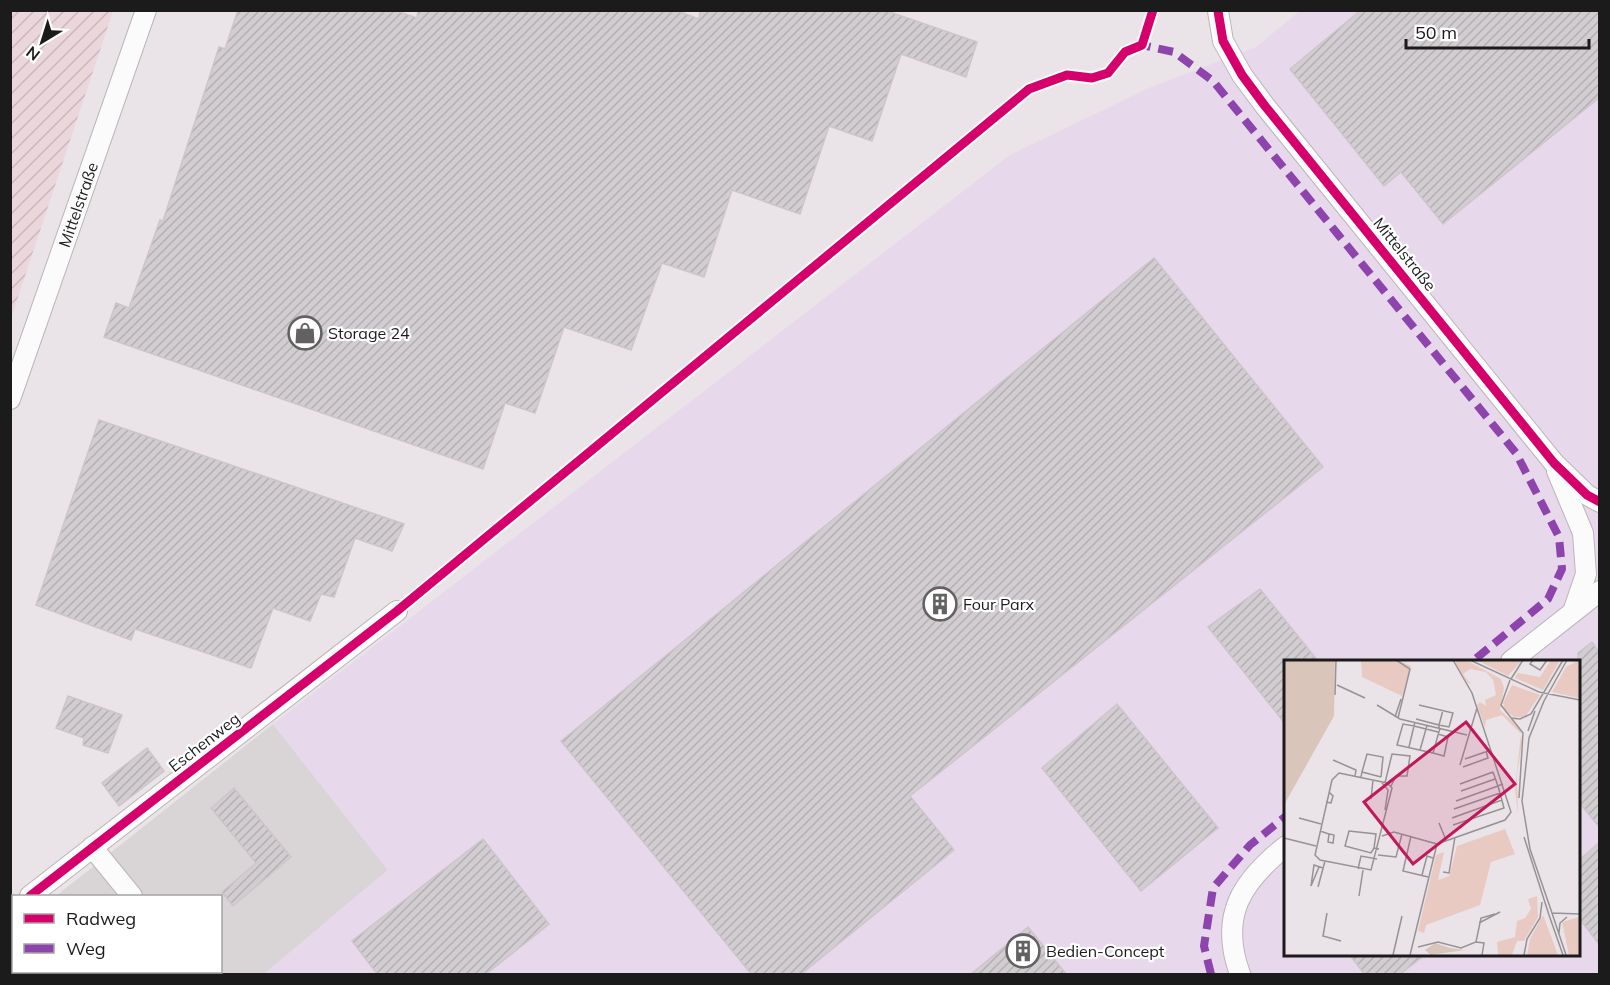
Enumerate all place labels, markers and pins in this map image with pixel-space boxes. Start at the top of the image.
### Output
shop icon: Storage 24 [287,315,323,351]
place label: Storage 24 [328,323,410,343]
building icon: Four Parx [922,586,958,622]
place label: Four Parx [963,594,1035,614]
building icon: Bedien-Concept [1005,933,1041,969]
place label: Bedien-Concept [1046,941,1165,961]

